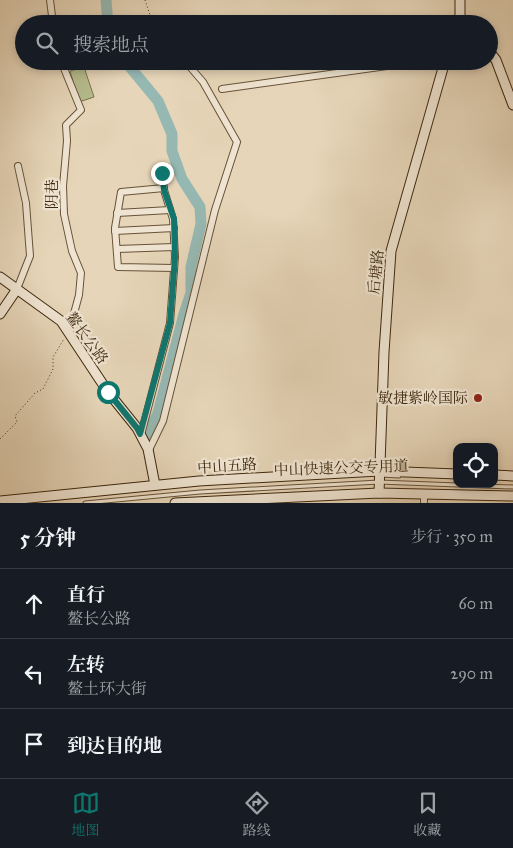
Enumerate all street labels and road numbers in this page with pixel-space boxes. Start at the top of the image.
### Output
street label: 阴巷 [43,179,61,209]
street label: 后塘路 [365,249,387,295]
street label: 鳌长公路 [62,308,112,368]
street label: 中山五路 [196,455,258,477]
street label: 中山快速公交专用道 [273,457,409,479]

